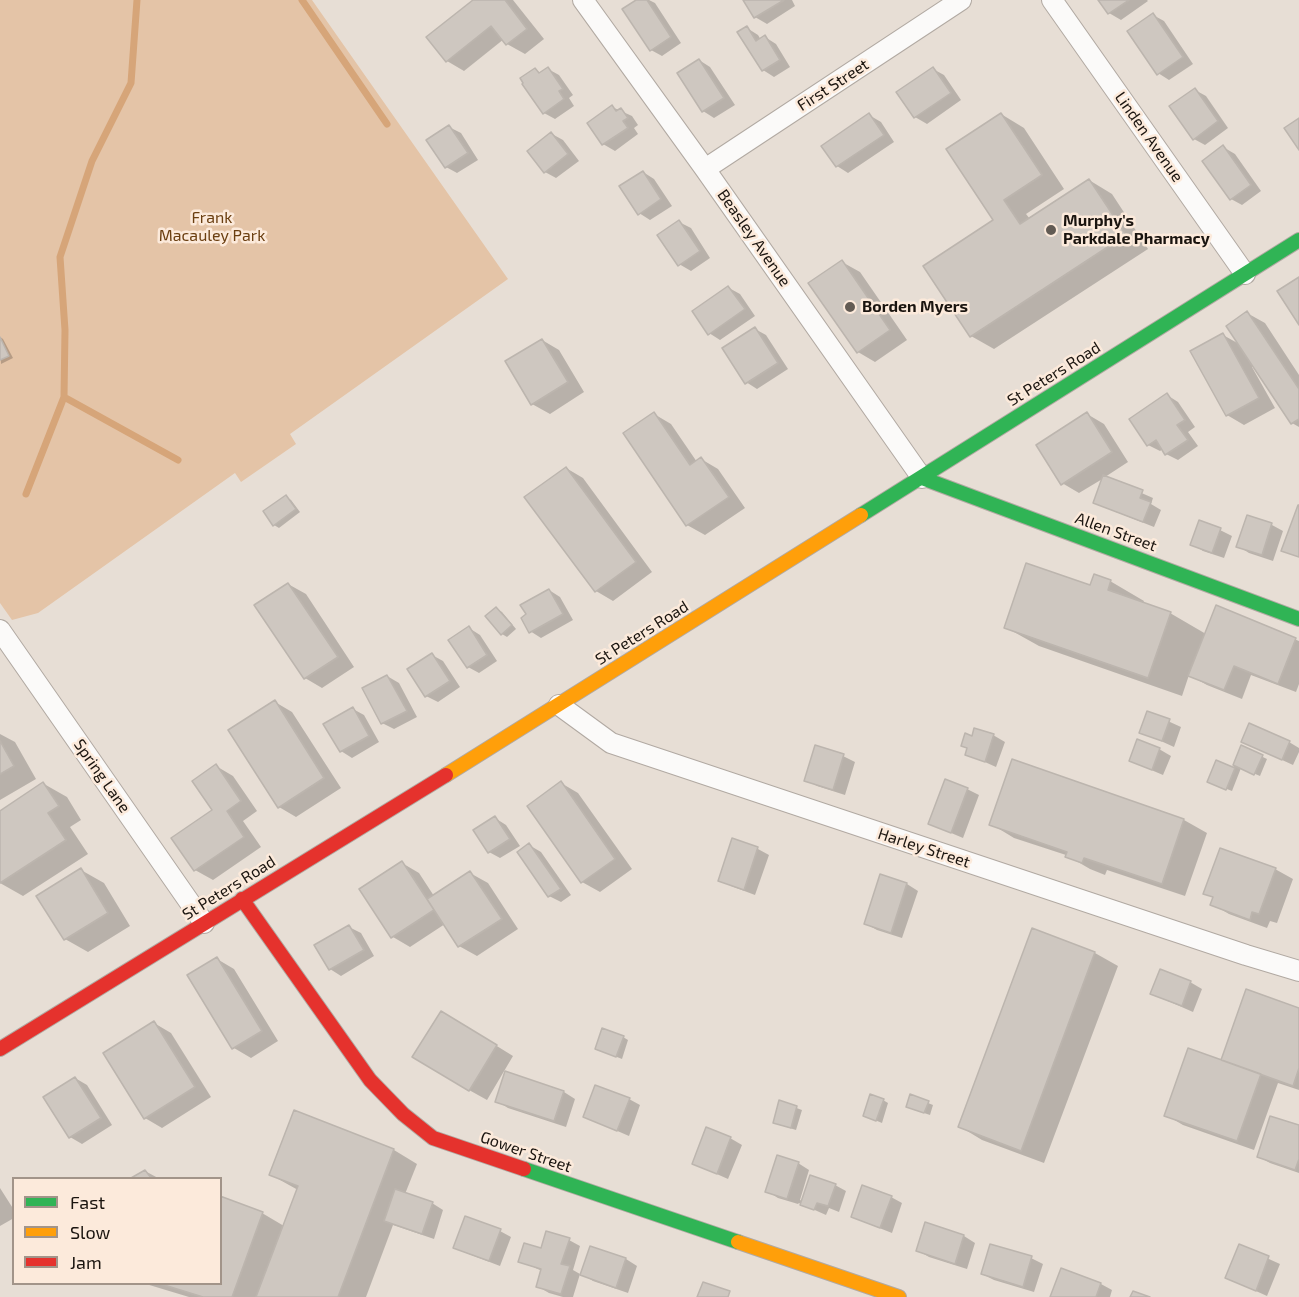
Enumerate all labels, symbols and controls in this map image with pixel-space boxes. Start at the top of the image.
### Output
street label: First Street [794,55,872,115]
street label: Linden Avenue [1111,88,1187,186]
street label: Beasley Avenue [713,186,795,290]
park label: Frank Macauley Park [159,208,265,246]
place label: Murphy's Parkdale Pharmacy [1063,211,1210,249]
marker: Murphy's Parkdale Pharmacy [1044,223,1058,237]
place label: Borden Myers [862,297,968,317]
marker: Borden Myers [843,300,857,314]
street label: St Peters Road [1004,338,1104,410]
street label: Allen Street [1073,508,1159,556]
street label: St Peters Road [592,597,692,669]
street label: Spring Lane [70,736,134,816]
street label: Harley Street [876,824,972,872]
street label: St Peters Road [179,852,279,924]
street label: Gower Street [478,1127,574,1177]
legend [12,1177,222,1285]
text: Fast [70,1191,105,1213]
text: Slow [70,1221,110,1243]
text: Jam [70,1251,102,1273]

